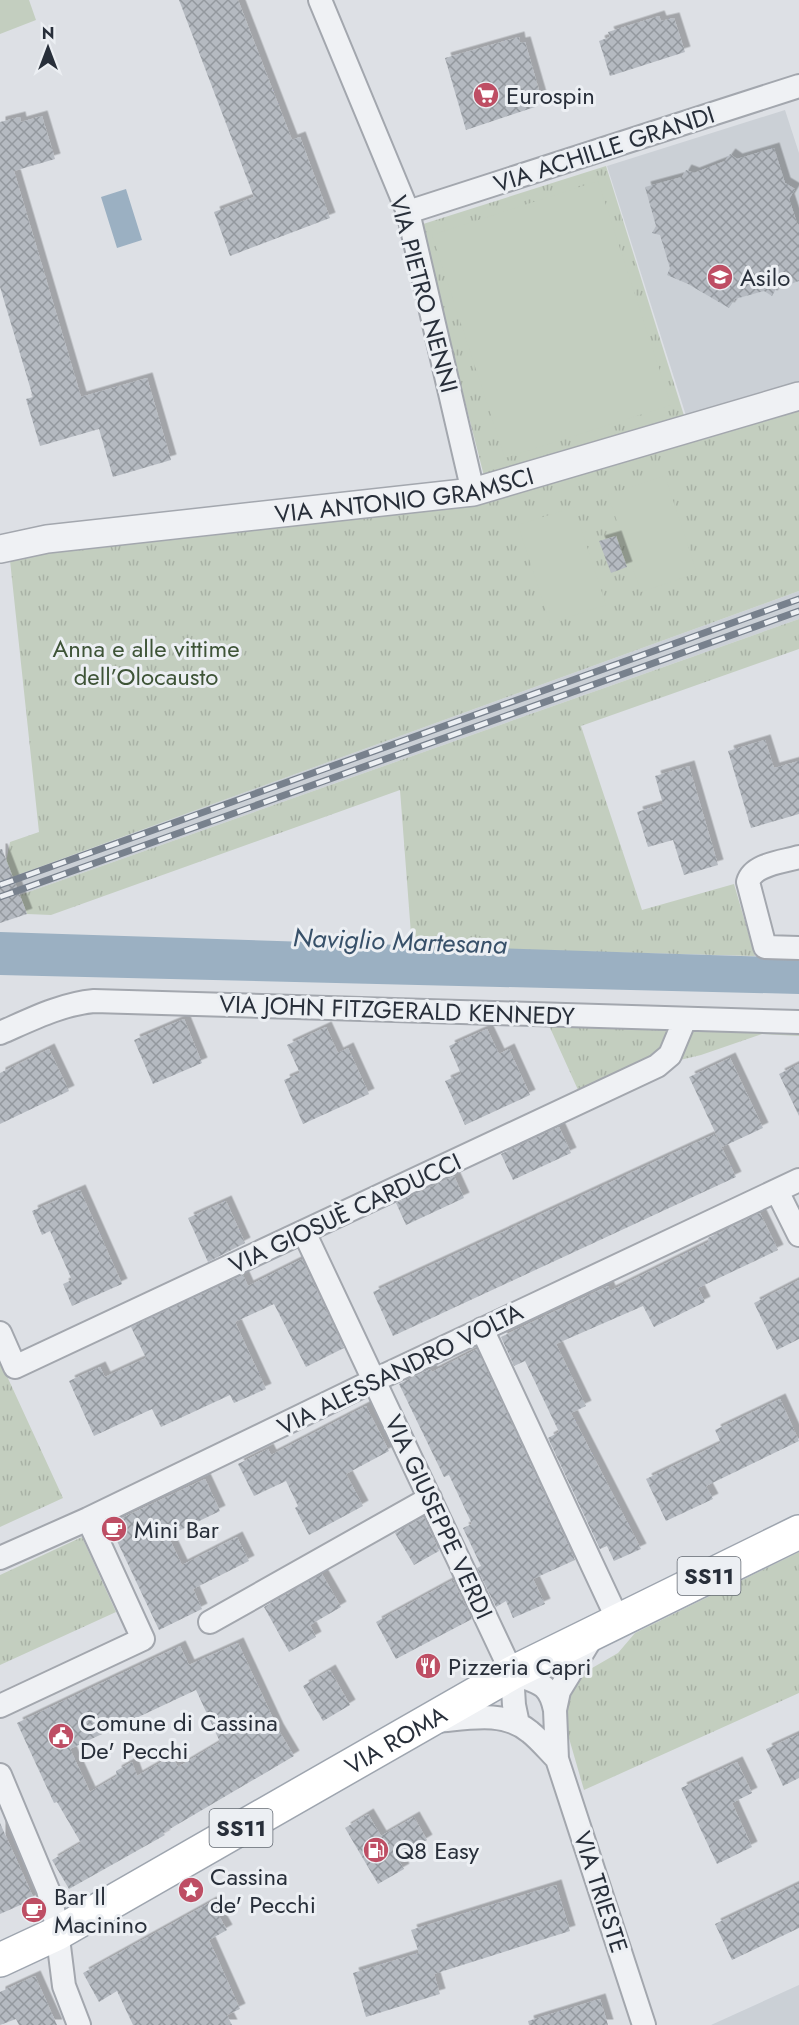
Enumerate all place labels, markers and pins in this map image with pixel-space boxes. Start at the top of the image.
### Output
place label: Eurospin [506,78,595,113]
supermarket icon: Eurospin [471,80,501,110]
place label: Asilo [740,260,790,295]
school or university icon: Asilo [705,262,735,292]
place label: Mini Bar [134,1512,220,1547]
cafe icon: Mini Bar [99,1514,129,1544]
place label: Pizzeria Capri [448,1649,592,1684]
restaurant icon: Pizzeria Capri [413,1651,443,1681]
place label: Comune di Cassina De' Pecchi [80,1705,278,1768]
public building icon: Comune di Cassina De' Pecchi [46,1721,76,1751]
place label: Q8 Easy [395,1833,480,1868]
fuel station icon: Q8 Easy [361,1835,391,1865]
place label: Cassina de' Pecchi [210,1859,316,1922]
place icon: Cassina de' Pecchi [176,1875,206,1905]
place label: Bar Il Macinino [54,1879,147,1942]
cafe icon: Bar Il Macinino [19,1895,49,1925]

